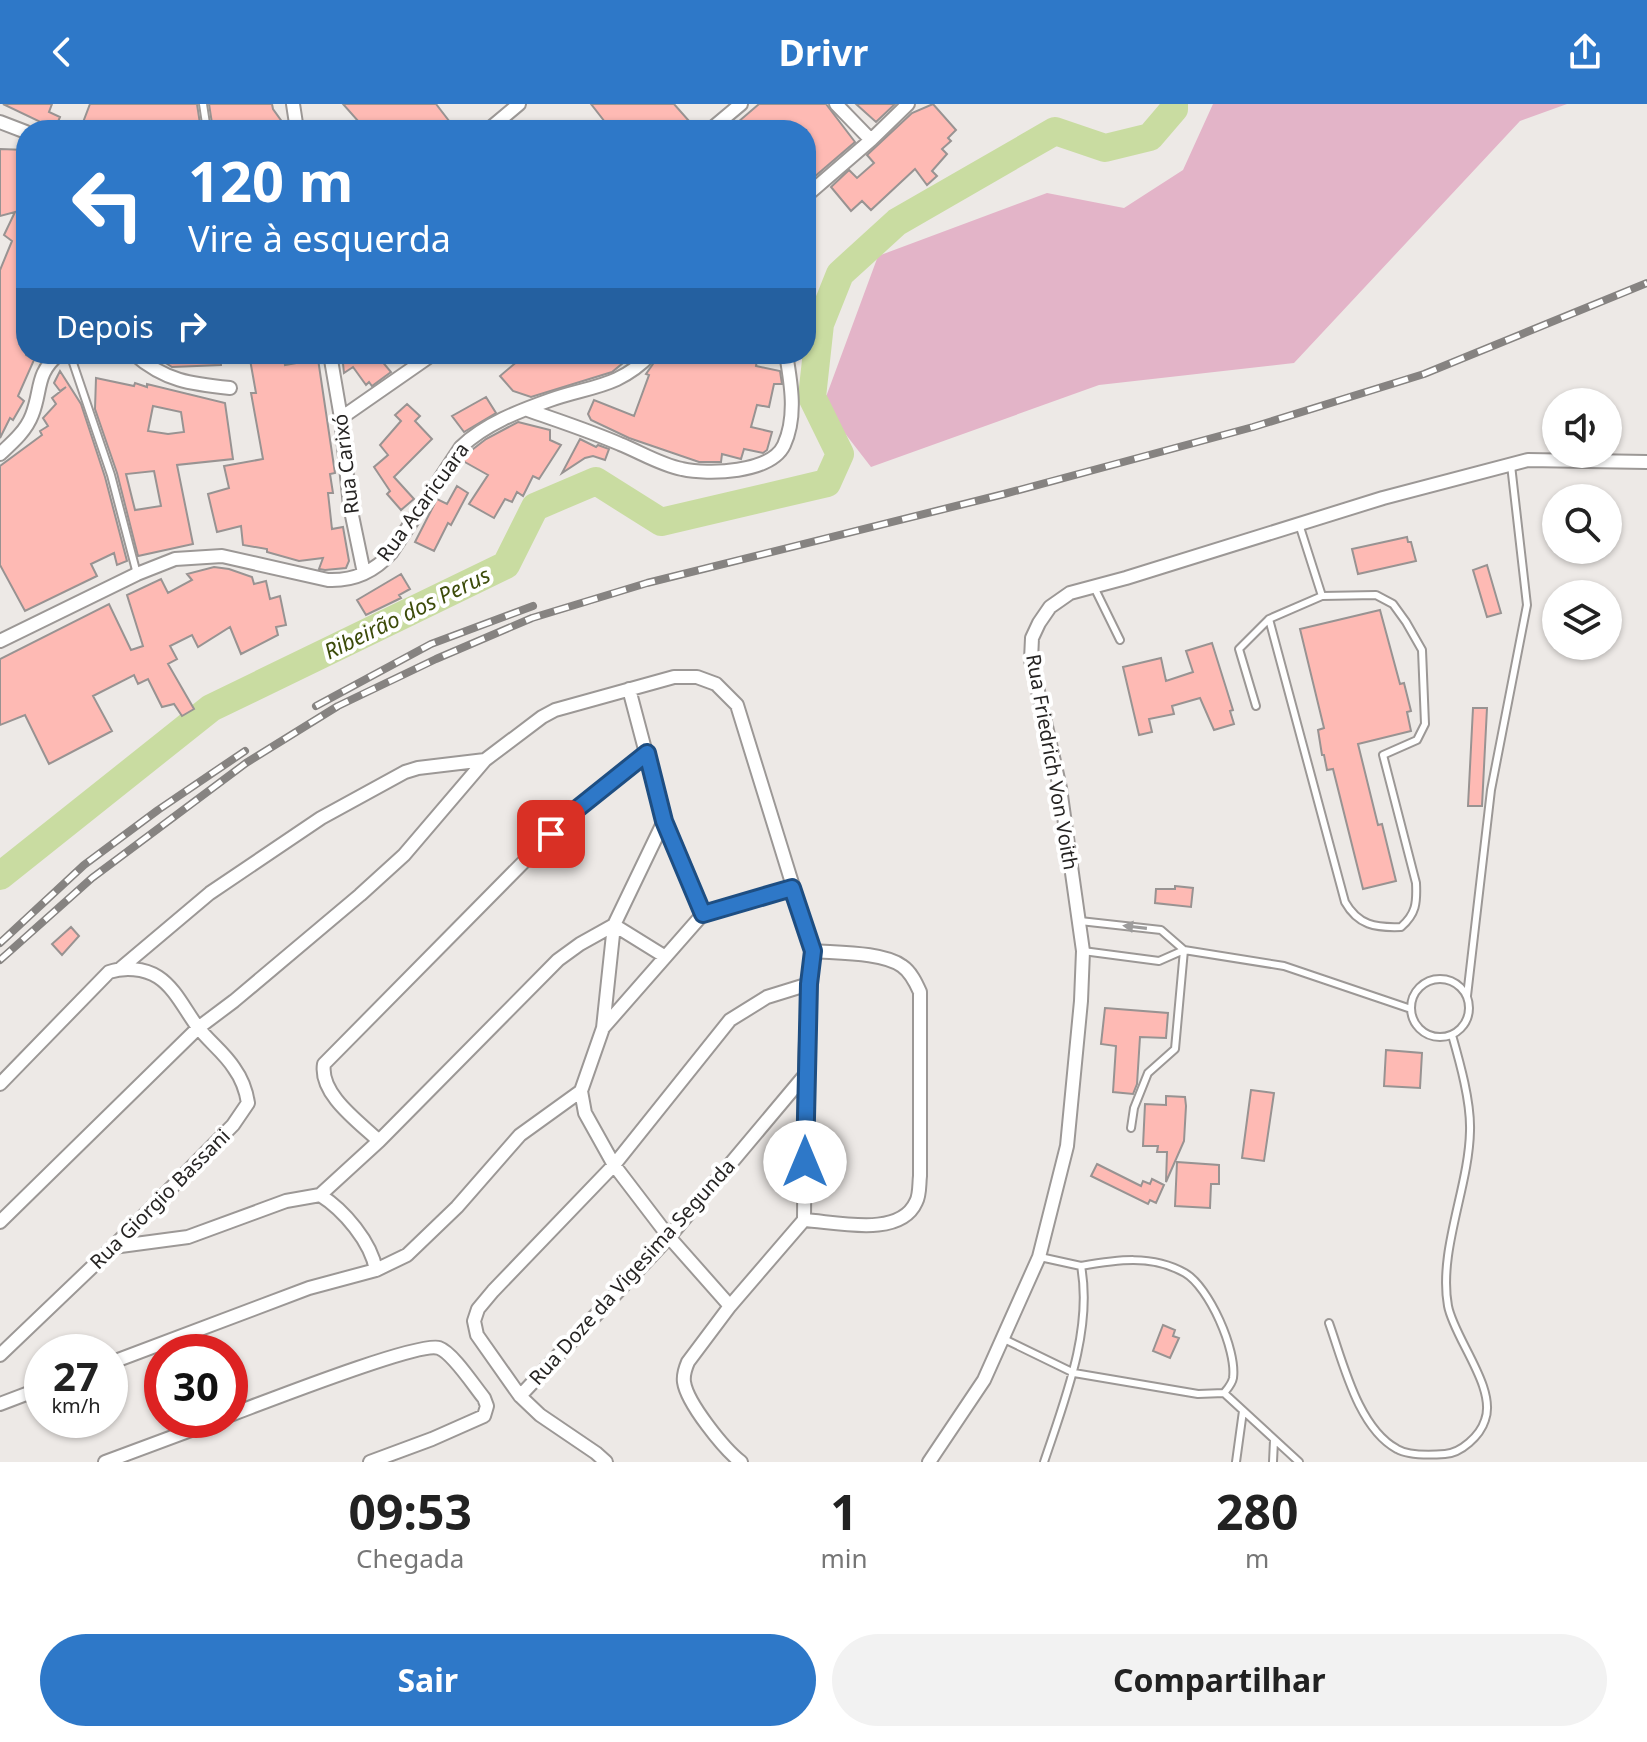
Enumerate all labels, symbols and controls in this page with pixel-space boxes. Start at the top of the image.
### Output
text: Drivr [779,28,868,77]
icon: back [40,30,84,74]
icon: share [1563,30,1607,74]
text: 120 m [188,142,353,218]
icon: left [56,152,160,256]
text: Vire à esquerda [188,214,451,263]
icon: right [170,304,214,348]
text: Depois [56,306,154,347]
map controls [1542,388,1622,660]
button: sound [1542,388,1622,468]
street label: Rua Carixó [326,412,365,516]
street label: Rua Acaricuara [370,437,475,566]
button: search [1542,484,1622,564]
water label: Ribeirão dos Perus [318,559,495,665]
button: layers [1542,580,1622,660]
street label: Rua Friedrich Von Voith [1020,652,1085,872]
pin [517,800,585,868]
icon: arrive [529,812,573,856]
one-way arrow [1122,920,1147,933]
position arrow [763,1120,847,1204]
street label: Rua Giorgio Bassani [84,1123,236,1275]
street label: Rua Doze da Vigesima Segunda [523,1153,741,1391]
speed limit sign: 30 [144,1334,248,1438]
text: 27 [53,1348,99,1403]
text: km/h [51,1392,101,1419]
text: 09:53 [349,1479,472,1544]
text: 1 [830,1479,858,1544]
text: 280 [1216,1479,1298,1544]
text: Chegada [356,1540,464,1576]
text: min [820,1540,868,1576]
text: m [1245,1540,1269,1576]
button: Sair [40,1634,816,1726]
button: Compartilhar [832,1634,1607,1726]

